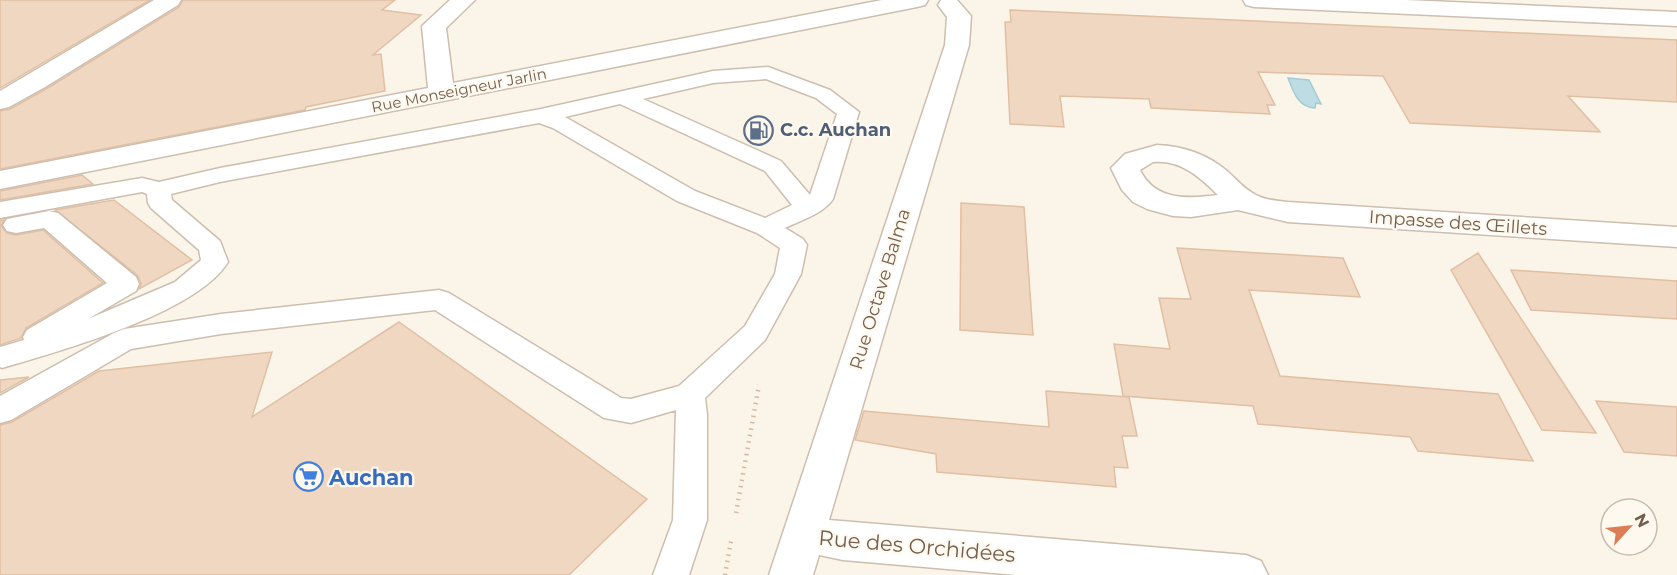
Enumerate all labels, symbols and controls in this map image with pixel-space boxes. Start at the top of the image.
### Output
street label: Rue Monseigneur Jarlin [370,64,548,116]
fuel station icon: C.c. Auchan [743,114,775,146]
place label: C.c. Auchan [780,119,891,141]
street label: Rue Octave Balma [845,206,915,372]
street label: Impasse des Œillets [1368,206,1548,240]
supermarket icon: Auchan [292,461,324,493]
place label: Auchan [328,465,414,490]
north arrow [1599,497,1659,557]
text: N [1631,510,1653,530]
street label: Rue des Orchidées [818,525,1016,567]

